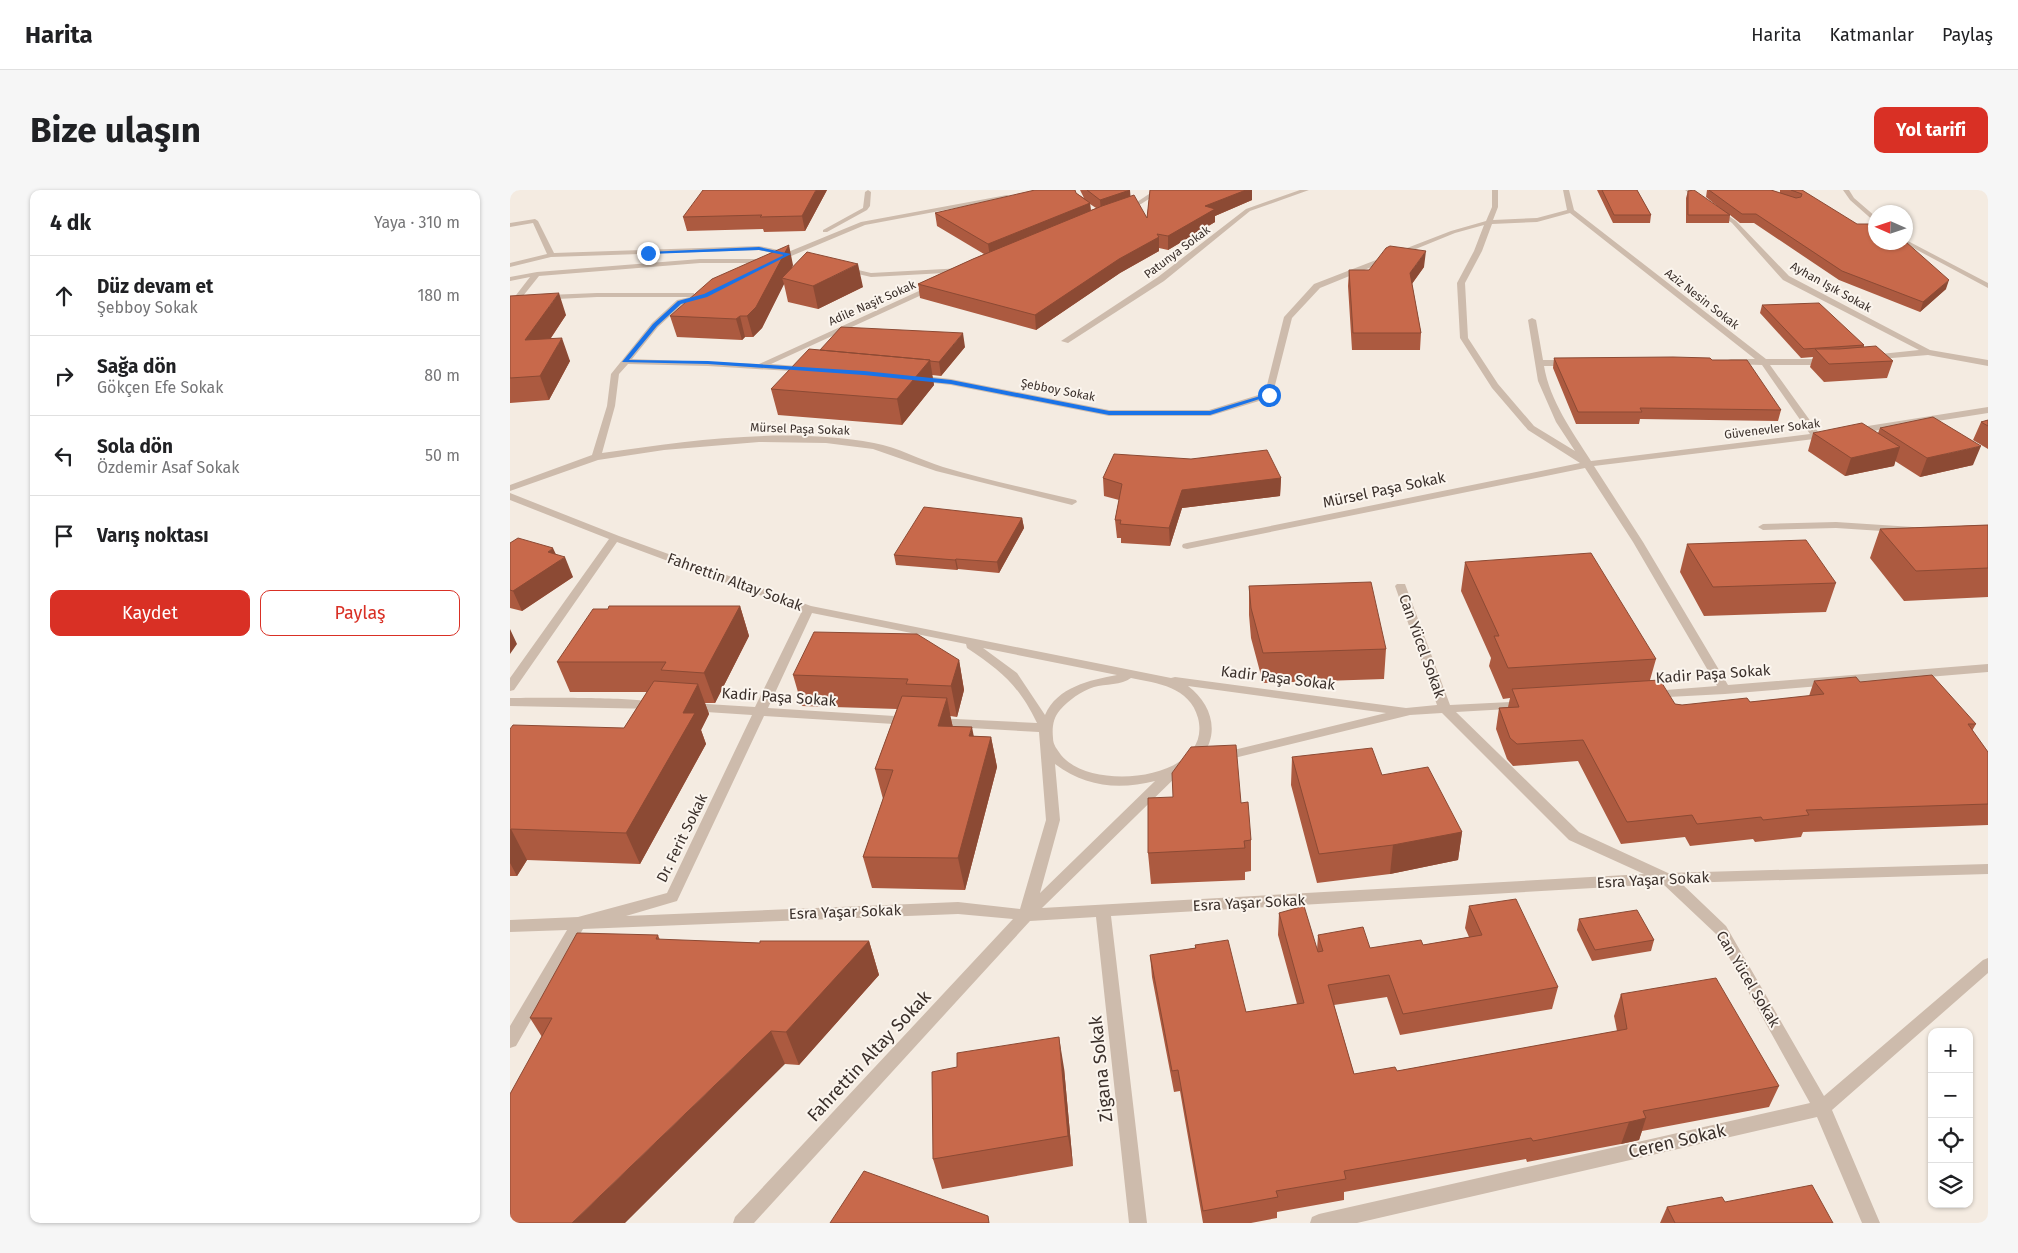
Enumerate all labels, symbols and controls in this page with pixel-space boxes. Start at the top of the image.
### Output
text: Harita [25,21,93,49]
text: Harita [1751,24,1801,46]
text: Katmanlar [1829,24,1914,46]
text: Paylaş [1942,24,1993,46]
button: Yol tarifi [1874,107,1988,153]
text: Bize ulaşın [30,109,201,151]
north arrow [1868,205,1913,250]
text: 4 dk [50,210,91,236]
text: Yaya · 310 m [374,213,460,232]
street label: Patunya Sokak [1141,222,1213,281]
route end [637,242,660,265]
street label: Ayhan Işık Sokak [1788,259,1875,315]
street label: Aziz Nesin Sokak [1662,266,1742,333]
text: Düz devam et [97,275,213,298]
street label: Adile Naşit Sokak [826,277,919,328]
icon: ahead [50,282,78,310]
text: 180 m [417,286,460,305]
text: Şebboy Sokak [97,298,198,317]
text: Sağa dön [97,355,177,378]
icon: right [50,362,78,390]
text: 80 m [424,366,460,385]
street label: Şebboy Sokak [1020,376,1097,404]
text: Gökçen Efe Sokak [97,378,223,397]
route start [1258,384,1281,407]
street label: Güvenevler Sokak [1723,416,1822,442]
street label: Mürsel Paşa Sokak [750,420,851,438]
text: Sola dön [97,435,173,458]
icon: left [50,442,78,470]
text: 50 m [425,446,460,465]
text: Özdemir Asaf Sokak [97,458,239,477]
street label: Mürsel Paşa Sokak [1321,468,1447,512]
icon: arrive [50,522,78,550]
text: Varış noktası [97,524,209,547]
street label: Fahrettin Altay Sokak [665,549,805,615]
button: Kaydet [50,590,250,636]
button: Paylaş [260,590,460,636]
street label: Can Yücel Sokak [1395,592,1449,701]
street label: Kadir Paşa Sokak [1655,661,1771,687]
street label: Kadir Paşa Sokak [1220,662,1336,694]
street label: Kadir Paşa Sokak [721,684,837,710]
street label: Dr. Ferit Sokak [653,790,711,885]
street label: Esra Yaşar Sokak [1596,868,1710,892]
street label: Esra Yaşar Sokak [1192,891,1306,915]
street label: Esra Yaşar Sokak [788,901,902,923]
street label: Can Yücel Sokak [1712,928,1784,1031]
street label: Fahrettin Altay Sokak [803,985,936,1126]
street label: Zigana Sokak [1084,1014,1118,1123]
map controls [1928,1028,1973,1208]
button: + [1928,1028,1973,1073]
button: − [1928,1073,1973,1118]
button: locate [1928,1118,1973,1163]
street label: Ceren Sokak [1626,1119,1729,1163]
button: layers [1928,1163,1973,1208]

